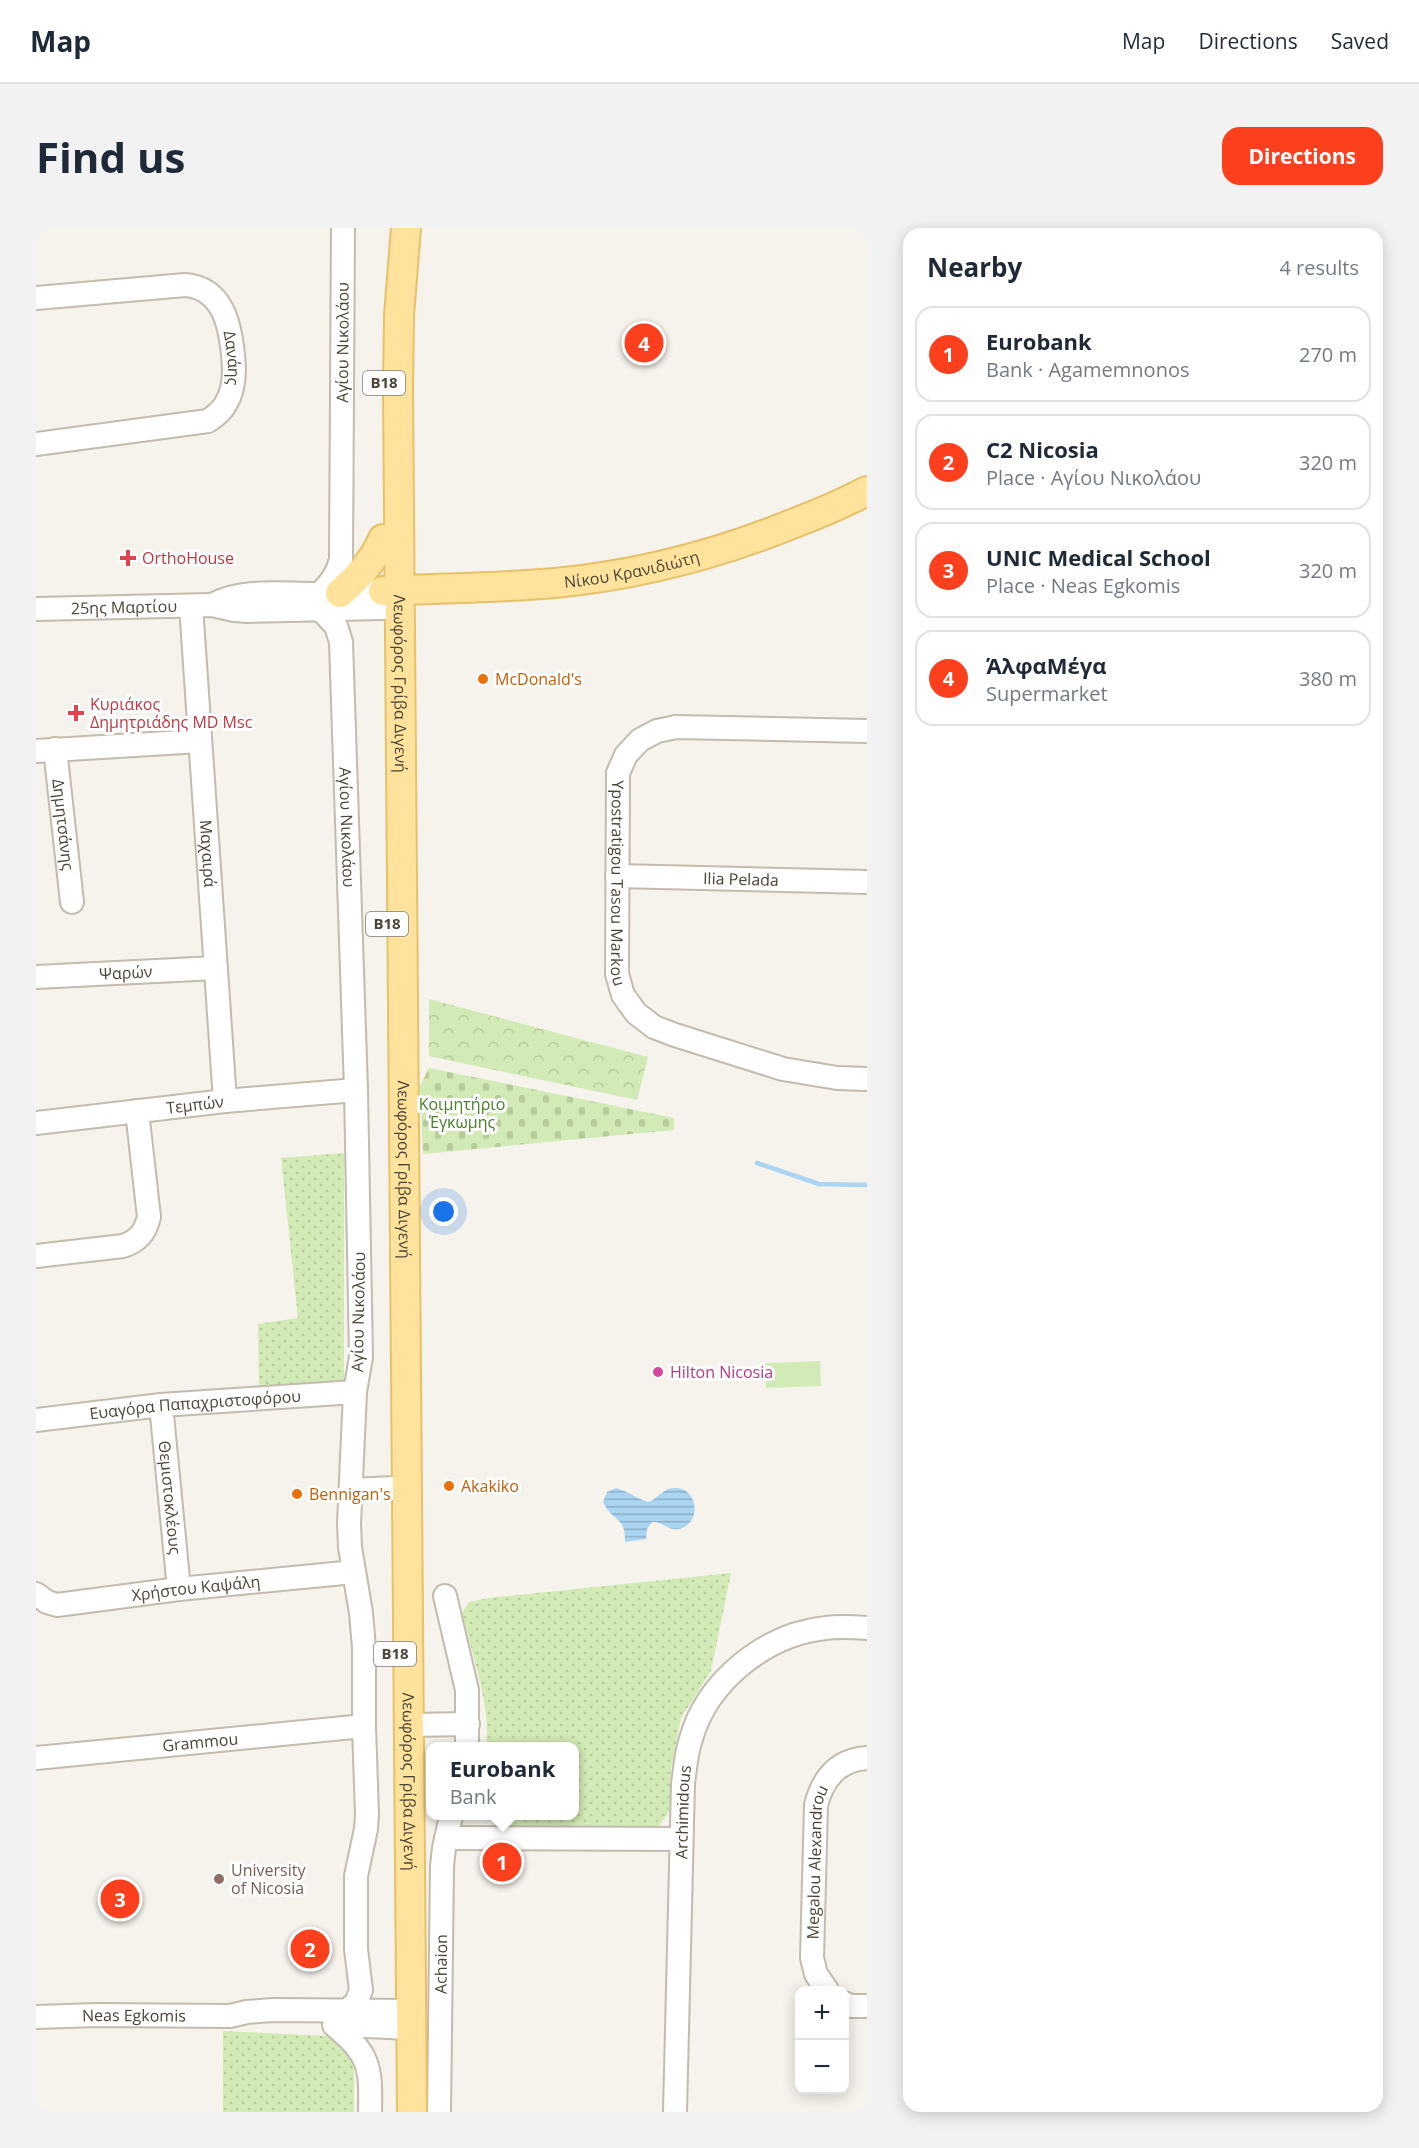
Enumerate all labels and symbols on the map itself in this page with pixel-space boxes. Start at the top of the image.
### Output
street label: Αγίου Νικολάου [331,282,354,403]
pin: 4 [624,320,664,366]
street label: Δανάης [219,329,245,387]
road number: B18 [363,371,405,395]
street label: Νίκου Κρανιδιώτη [563,545,702,593]
place label: OrthoHouse [142,547,234,569]
marker: OrthoHouse [119,549,137,567]
street label: Λεωφόρος Γρίβα Διγενή [389,594,412,773]
street label: 25ης Μαρτίου [71,595,177,619]
place label: McDonald's [495,668,582,690]
marker: McDonald's [476,672,490,686]
place label: Κυριάκος Δημητριάδης MD Msc [90,693,253,733]
marker: Κυριάκος Δημητριάδης MD Msc [67,704,85,722]
street label: Αγίου Νικολάου [334,767,360,888]
street label: Δημητσάνης [47,778,79,872]
street label: Ypostratigou Tasou Markou [606,780,631,989]
street label: Μαχαιρά [195,819,221,888]
street label: Ilia Pelada [703,867,779,891]
road number: B18 [366,912,408,936]
street label: Ψαρών [99,960,153,985]
street label: Λεωφόρος Γρίβα Διγενή [393,1080,416,1259]
street label: Τεμπών [165,1090,225,1119]
park label: Κοιμητήριο Έγκωμης [419,1093,505,1133]
your location [429,1197,458,1226]
street label: Αγίου Νικολάου [346,1252,370,1372]
place label: Hilton Nicosia [670,1361,773,1383]
marker: Hilton Nicosia [651,1365,665,1379]
street label: Ευαγόρα Παπαχριστοφόρου [88,1385,302,1425]
street label: Θεμιστοκλέους [154,1440,187,1556]
place label: Akakiko [461,1475,519,1497]
marker: Akakiko [442,1479,456,1493]
place label: Bennigan's [309,1483,391,1505]
marker: Bennigan's [290,1487,304,1501]
street label: Χρήστου Καψάλη [130,1570,261,1606]
road number: B18 [374,1642,416,1666]
street label: Λεωφόρος Γρίβα Διγενή [398,1692,421,1871]
street label: Grammou [161,1727,239,1757]
street label: Archimidous [670,1764,696,1859]
street label: Megalou Alexandrou [801,1781,833,1940]
pin: 1 [482,1840,522,1884]
place label: University of Nicosia [231,1859,306,1899]
marker: University of Nicosia [212,1872,226,1886]
pin: 3 [100,1876,140,1922]
pin: 2 [290,1926,330,1972]
street label: Achaion [429,1934,452,1994]
street label: Neas Egkomis [82,2004,186,2027]

